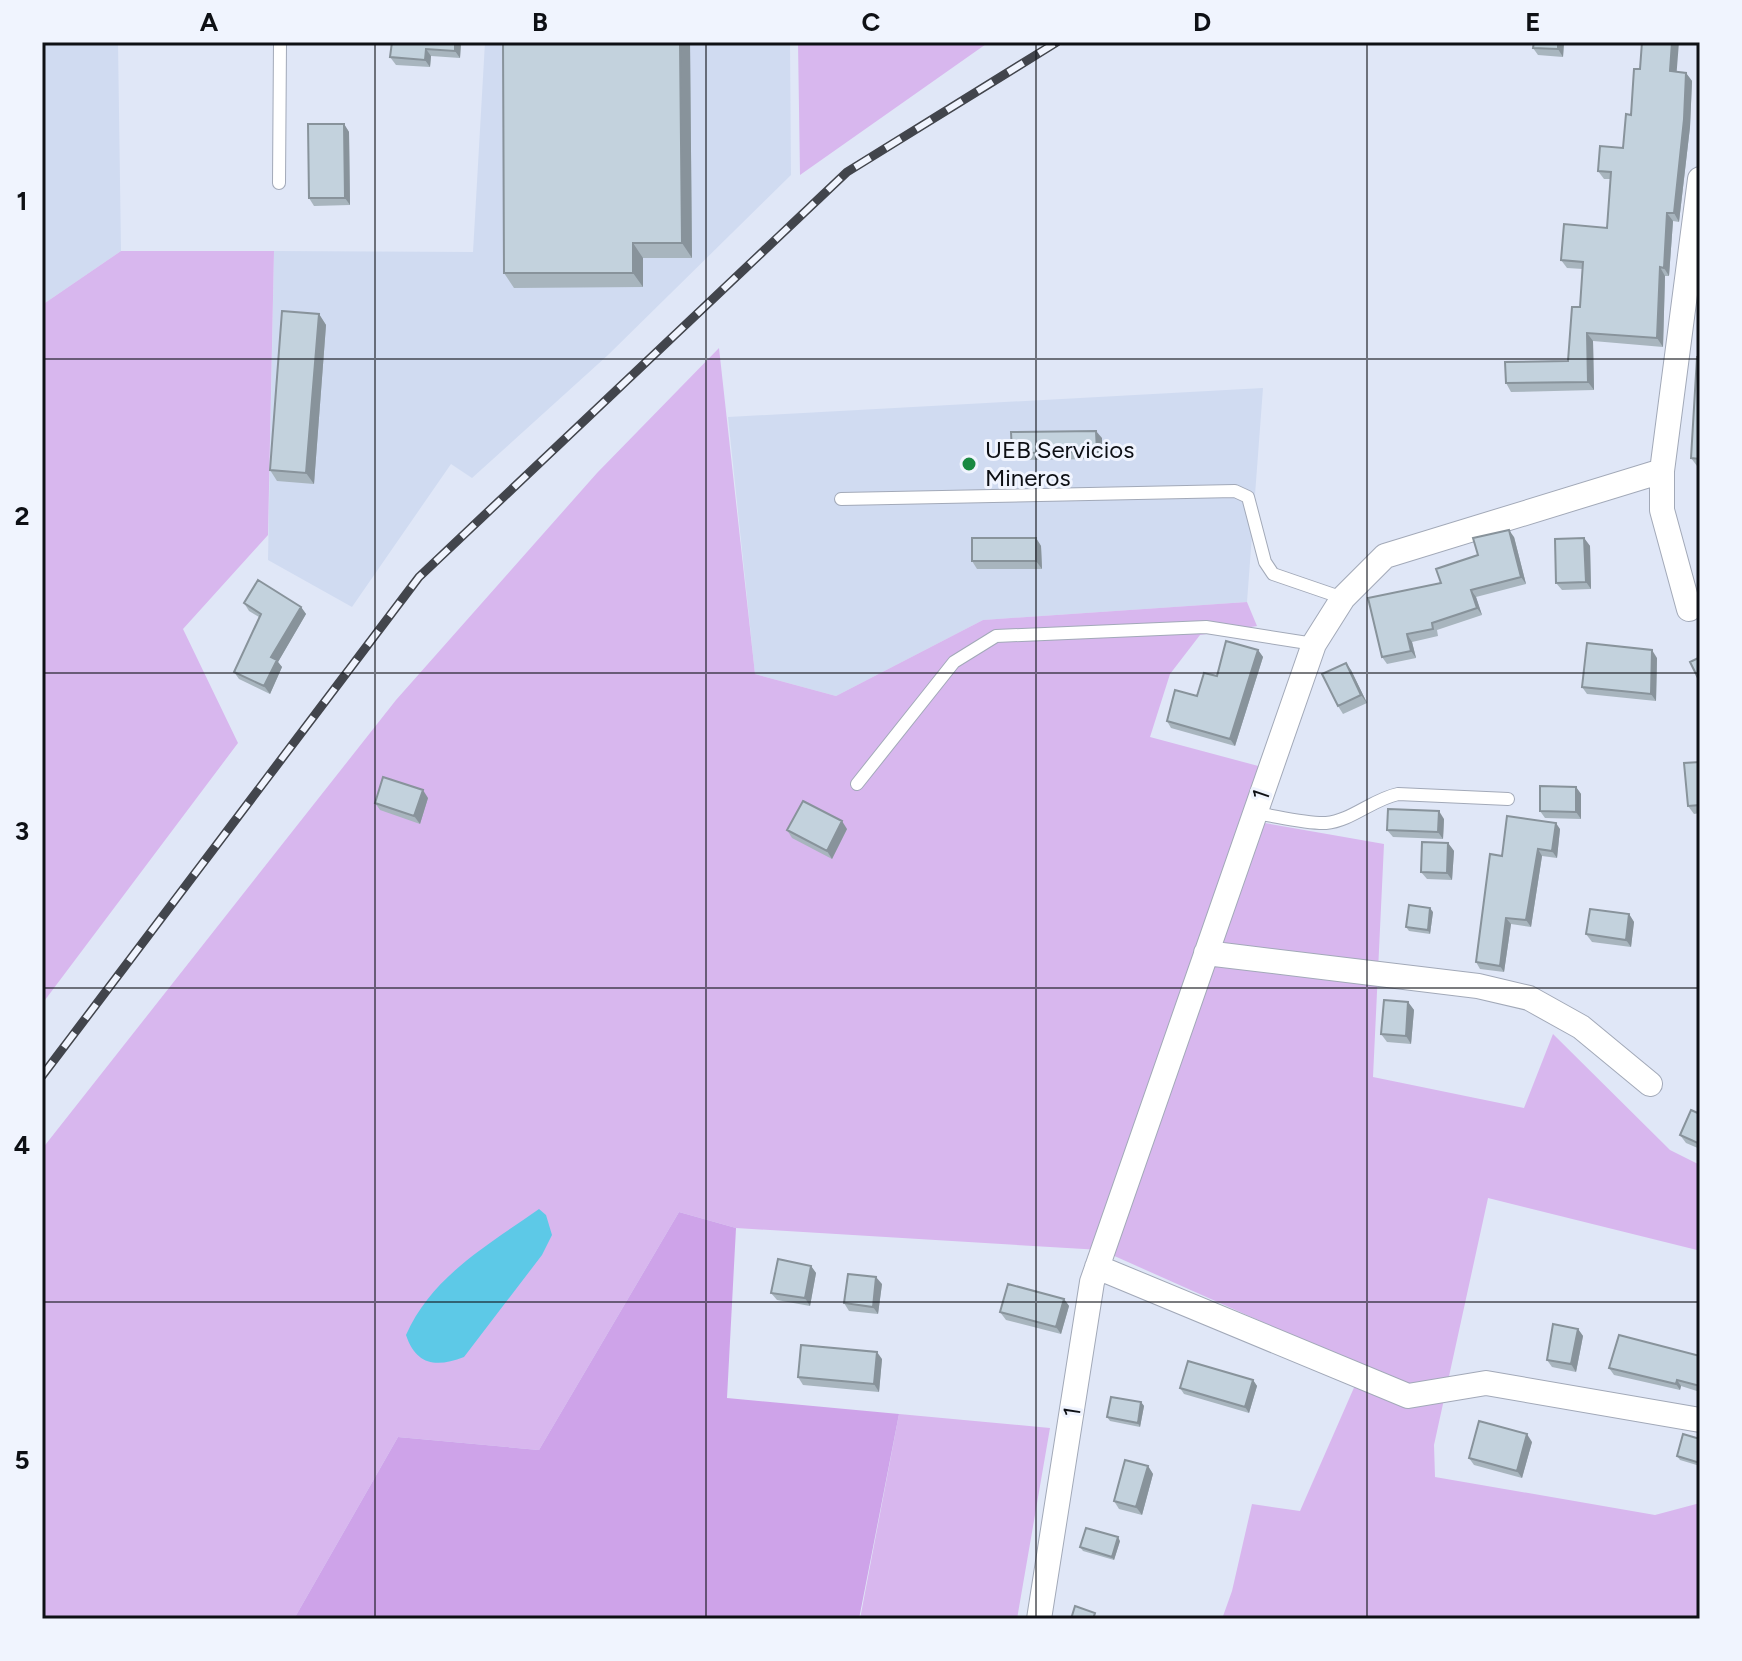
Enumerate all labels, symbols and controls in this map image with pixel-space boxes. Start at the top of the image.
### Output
text: A [200,6,219,38]
text: B [532,6,548,38]
text: C [862,6,881,38]
text: D [1193,6,1211,38]
text: E [1525,6,1541,38]
text: 1 [17,185,27,217]
place label: UEB Servicios Mineros [985,435,1134,492]
marker: UEB Servicios Mineros [960,455,978,473]
text: 2 [14,500,30,532]
street label: 1 [1245,785,1276,804]
text: 3 [15,815,29,847]
text: 4 [14,1129,30,1161]
street label: 1 [1056,1405,1087,1419]
text: 5 [14,1444,30,1476]

